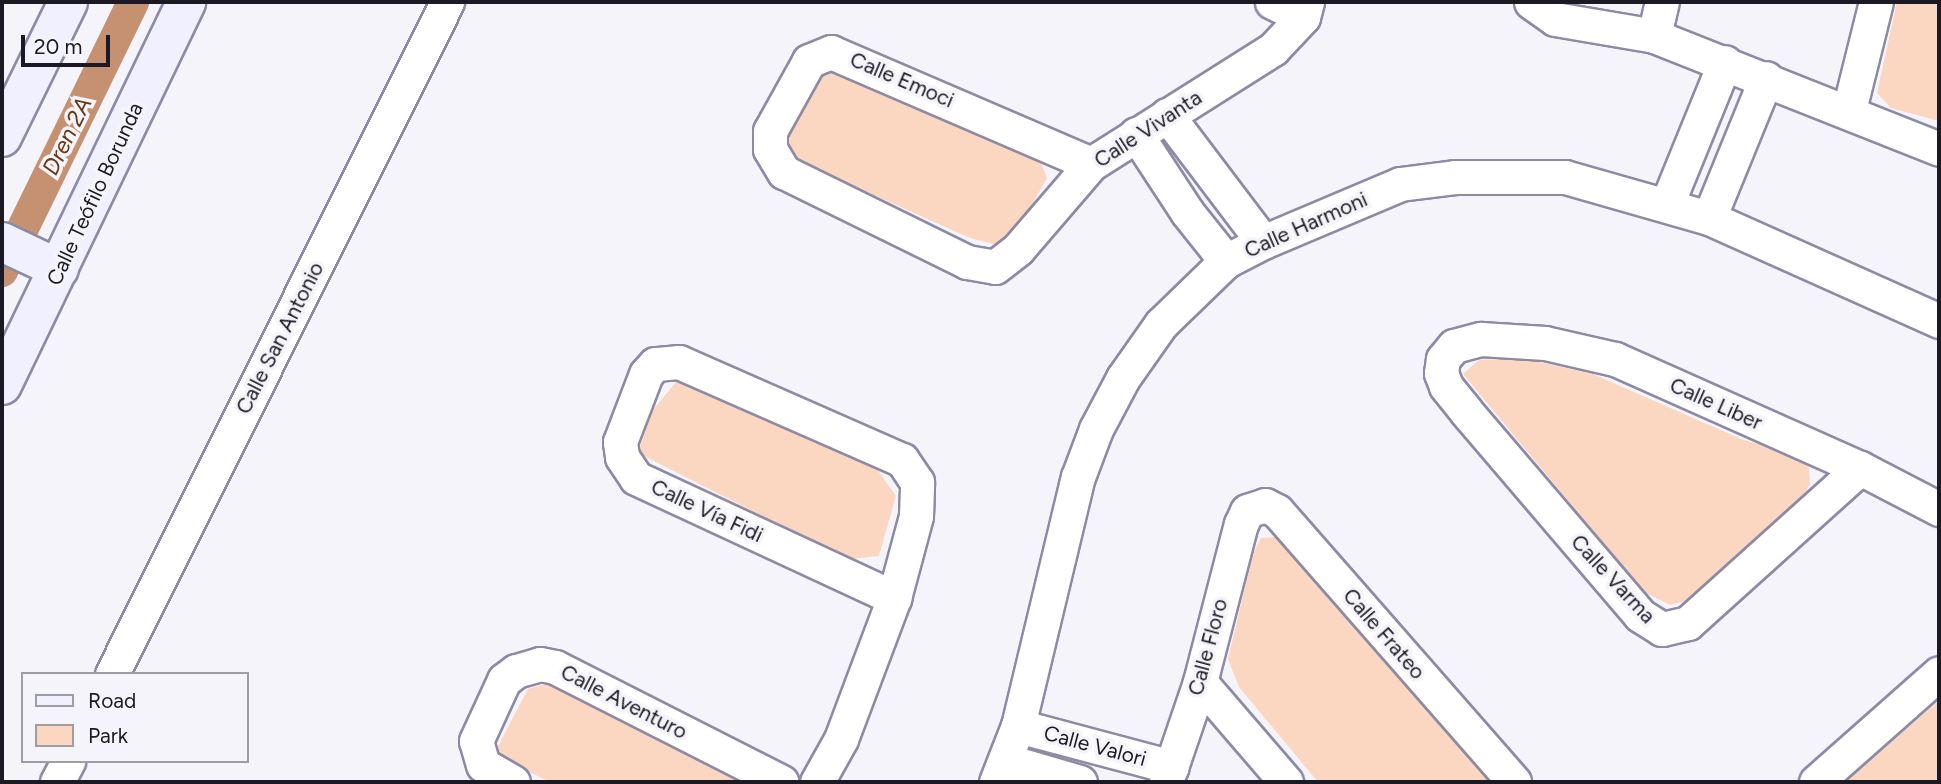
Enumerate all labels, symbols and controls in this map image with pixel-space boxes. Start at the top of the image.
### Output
scale bar [24,21,114,65]
text: 20 m [34,34,82,59]
street label: Calle Emoci [846,47,958,113]
street label: Calle Vivanta [1090,85,1206,173]
water label: Dren 2A [36,93,98,179]
street label: Calle Teófilo Borunda [42,99,148,289]
street label: Calle Harmoni [1241,187,1371,263]
street label: Calle San Antonio [231,258,329,418]
street label: Calle Liber [1666,372,1766,436]
street label: Calle Vía Fidi [647,474,767,548]
street label: Calle Varma [1566,530,1660,628]
street label: Calle Frateo [1338,583,1430,685]
street label: Calle Floro [1183,596,1233,698]
street label: Calle Aventuro [557,659,691,745]
legend [21,672,248,763]
text: Road [88,688,136,713]
street label: Calle Valori [1041,720,1149,772]
text: Park [88,723,128,748]

